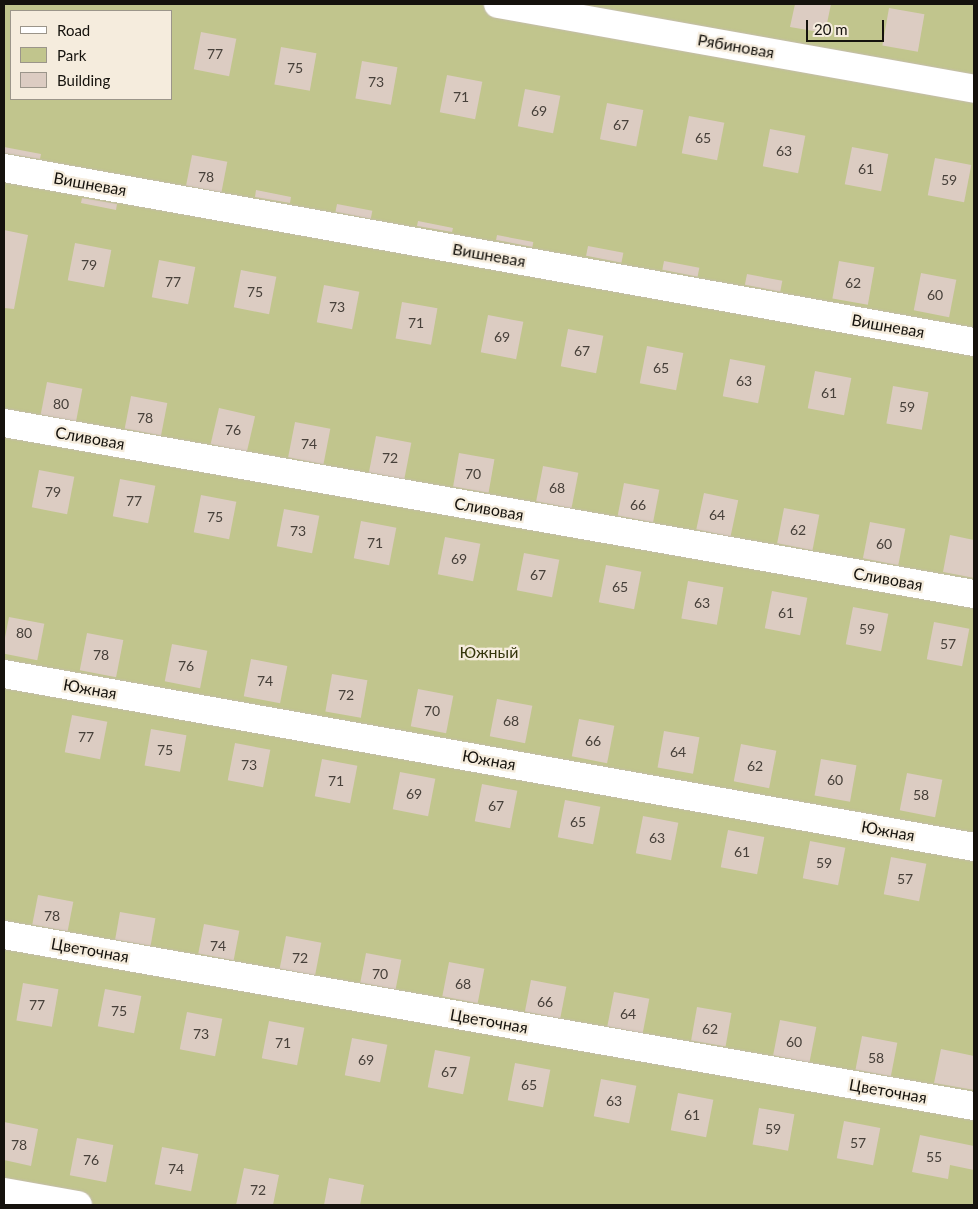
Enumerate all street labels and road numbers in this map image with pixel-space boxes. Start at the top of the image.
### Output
street label: Рябиновая [696,30,776,62]
street label: Вишневая [52,168,128,200]
street label: Вишневая [451,239,527,271]
street label: Вишневая [850,310,926,342]
street label: Сливовая [54,422,126,454]
street label: Сливовая [453,493,525,525]
street label: Сливовая [852,563,924,595]
street label: Южная [62,675,118,703]
street label: Южная [461,746,517,774]
street label: Южная [860,817,916,845]
street label: Цветочная [50,934,130,966]
street label: Цветочная [449,1005,529,1037]
street label: Цветочная [848,1075,928,1107]

